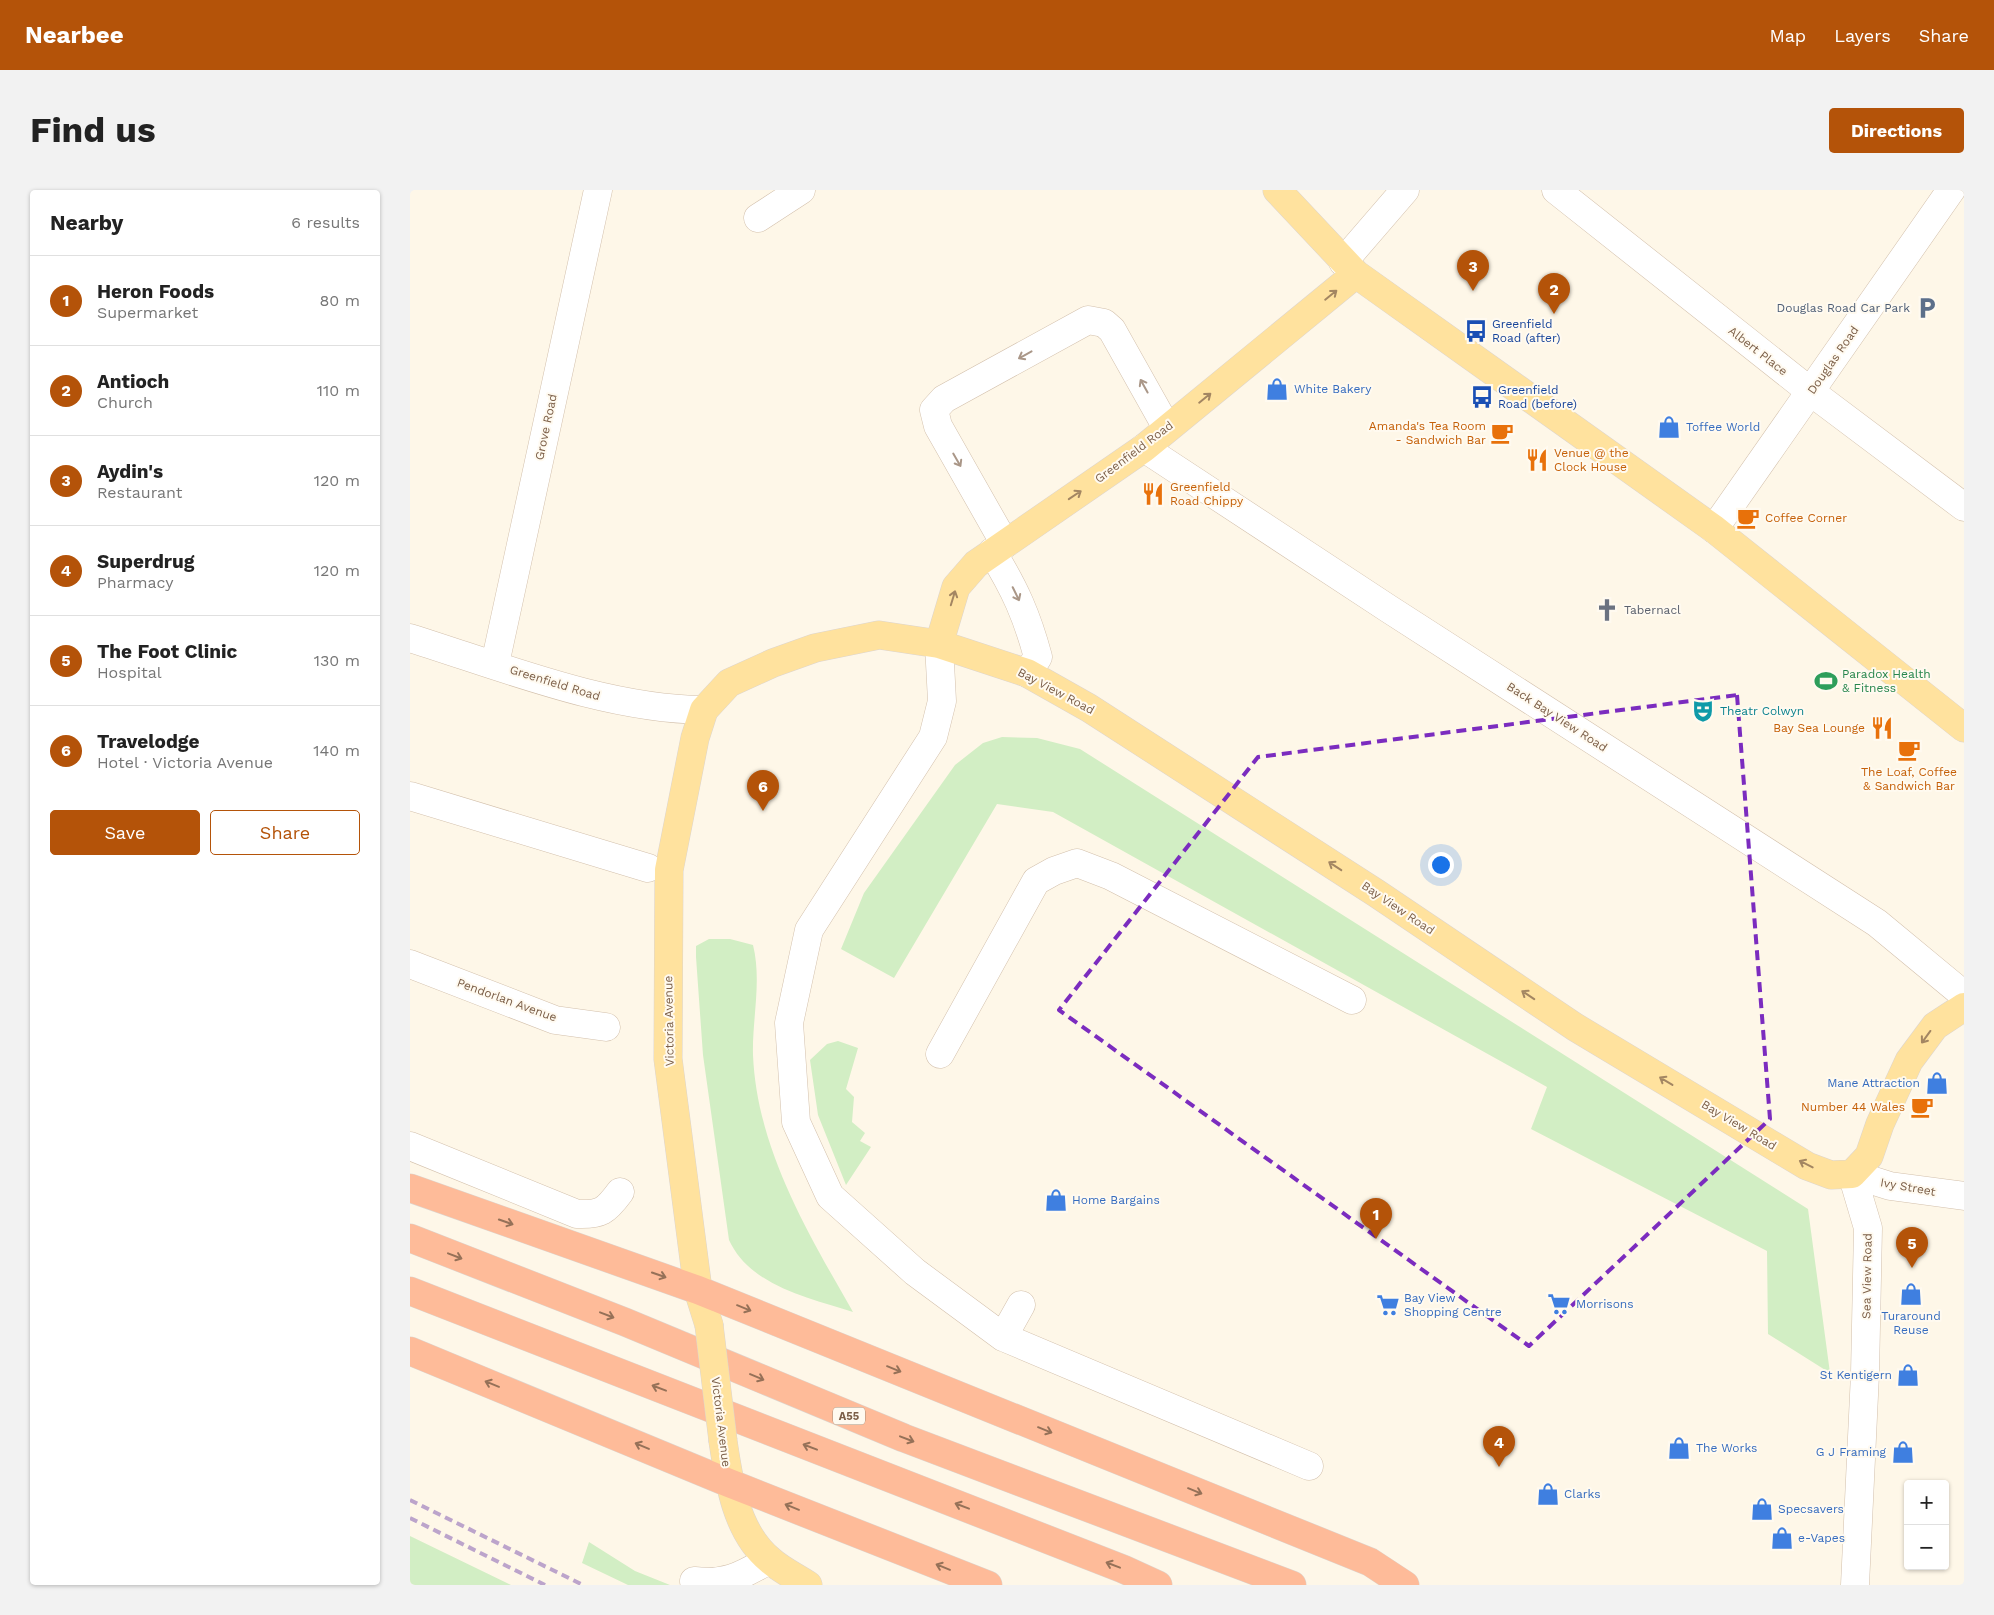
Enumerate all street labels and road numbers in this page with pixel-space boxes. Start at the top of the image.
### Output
street label: Douglas Road [1804,323,1862,397]
street label: Albert Place [1726,324,1790,378]
street label: Grove Road [532,393,560,461]
street label: Greenfield Road [1092,418,1176,486]
street label: Greenfield Road [508,663,602,703]
street label: Bay View Road [1015,665,1097,717]
street label: Back Bay View Road [1504,679,1610,755]
street label: Bay View Road [1359,878,1437,938]
street label: Pendorlan Avenue [455,975,559,1025]
street label: Victoria Avenue [661,976,677,1066]
street label: Bay View Road [1699,1097,1779,1153]
street label: Ivy Street [1879,1175,1937,1199]
street label: Sea View Road [1859,1233,1875,1319]
street label: Victoria Avenue [709,1376,733,1468]
road number: A55 [833,1408,865,1424]

